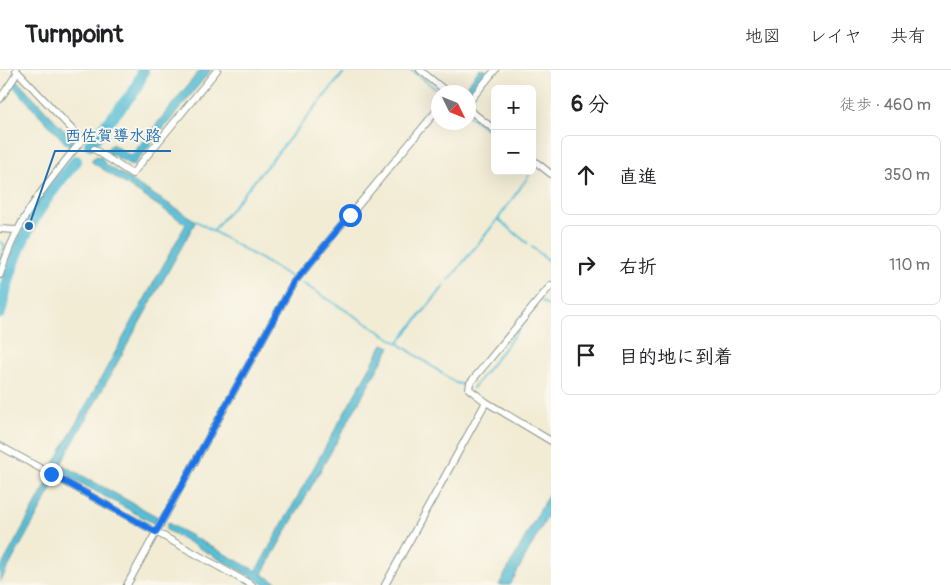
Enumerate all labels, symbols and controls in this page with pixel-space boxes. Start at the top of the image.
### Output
text: Turnpoint [25,20,123,49]
text: 地図 [745,25,781,48]
text: レイヤ [809,25,862,48]
text: 共有 [890,25,926,48]
north arrow [431,85,476,130]
map controls [491,85,536,175]
button: + [491,85,536,130]
text: 6 分 [571,91,609,118]
text: 徒歩 · 460 m [840,95,931,115]
callout: 西佐賀導水路 [55,120,171,151]
text: 西佐賀導水路 [65,126,161,146]
button: − [491,130,536,175]
icon: ahead [572,161,600,189]
text: 直進 [619,165,657,189]
text: 350 m [884,165,930,185]
route start [339,204,362,227]
icon: right [572,251,600,279]
text: 右折 [619,255,657,279]
text: 110 m [889,255,930,275]
icon: arrive [572,341,600,369]
text: 目的地に到着 [619,345,733,369]
route end [40,463,63,486]

